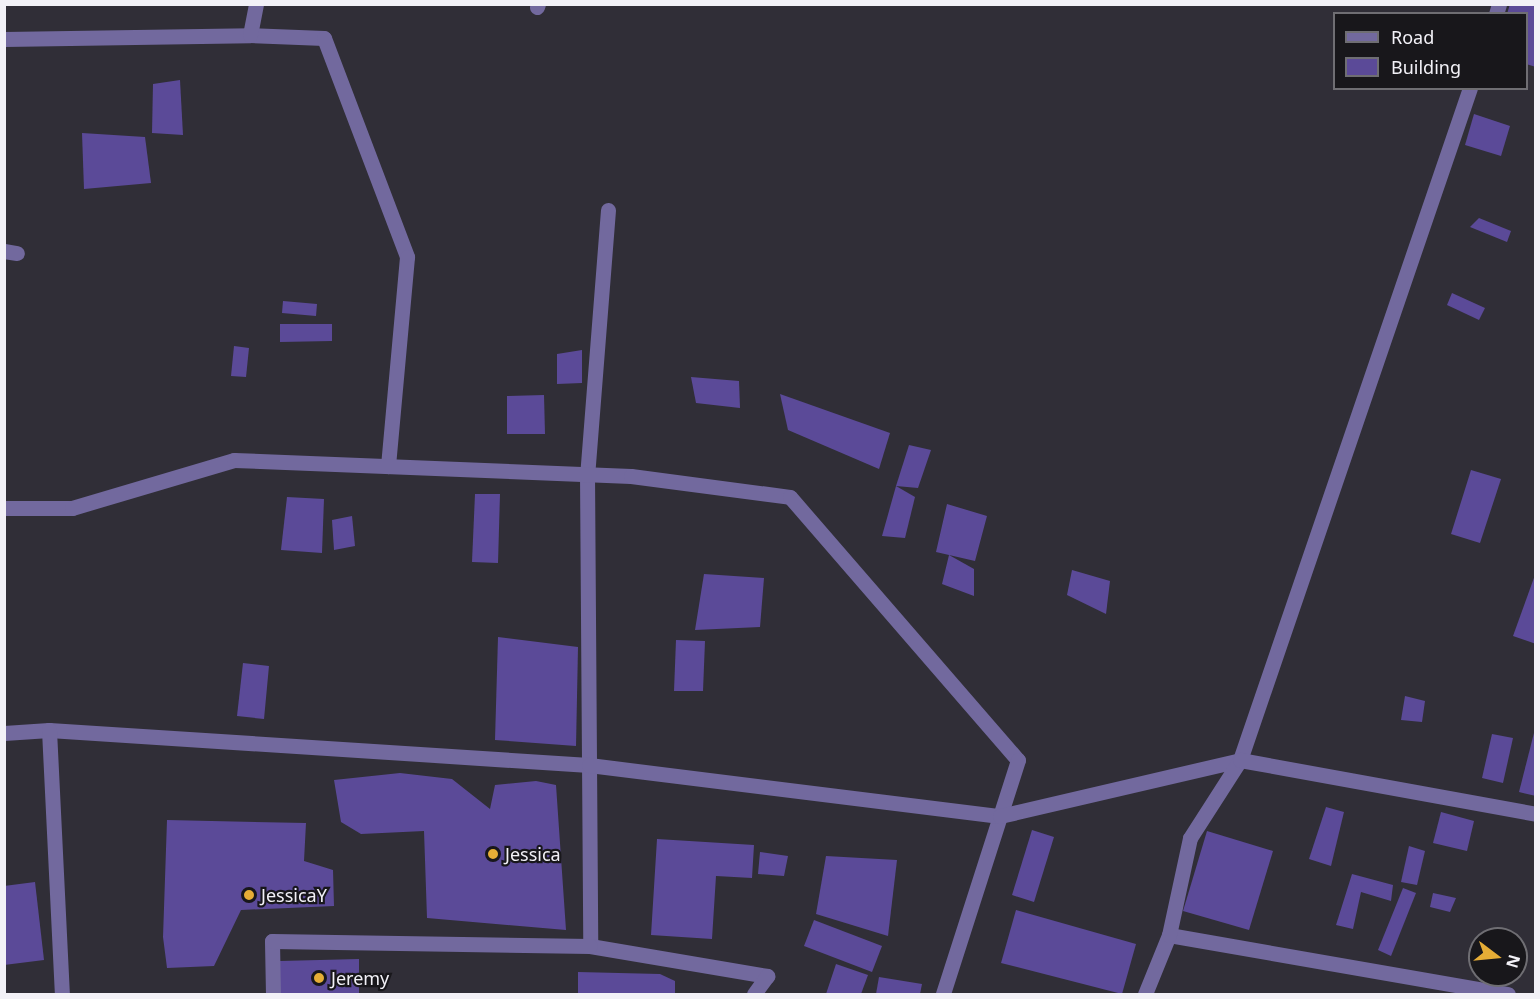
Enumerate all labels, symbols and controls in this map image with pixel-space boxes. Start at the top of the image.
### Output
legend [1333,12,1528,90]
text: Road [1391,25,1434,49]
text: Building [1391,55,1461,79]
place label: Jessica [505,843,561,865]
marker: Jessica [486,847,500,861]
place label: JessicaY [261,884,327,906]
marker: JessicaY [242,888,256,902]
north arrow [1468,927,1528,987]
text: N [1501,952,1526,971]
place label: Jeremy [331,967,389,989]
marker: Jeremy [312,971,326,985]

